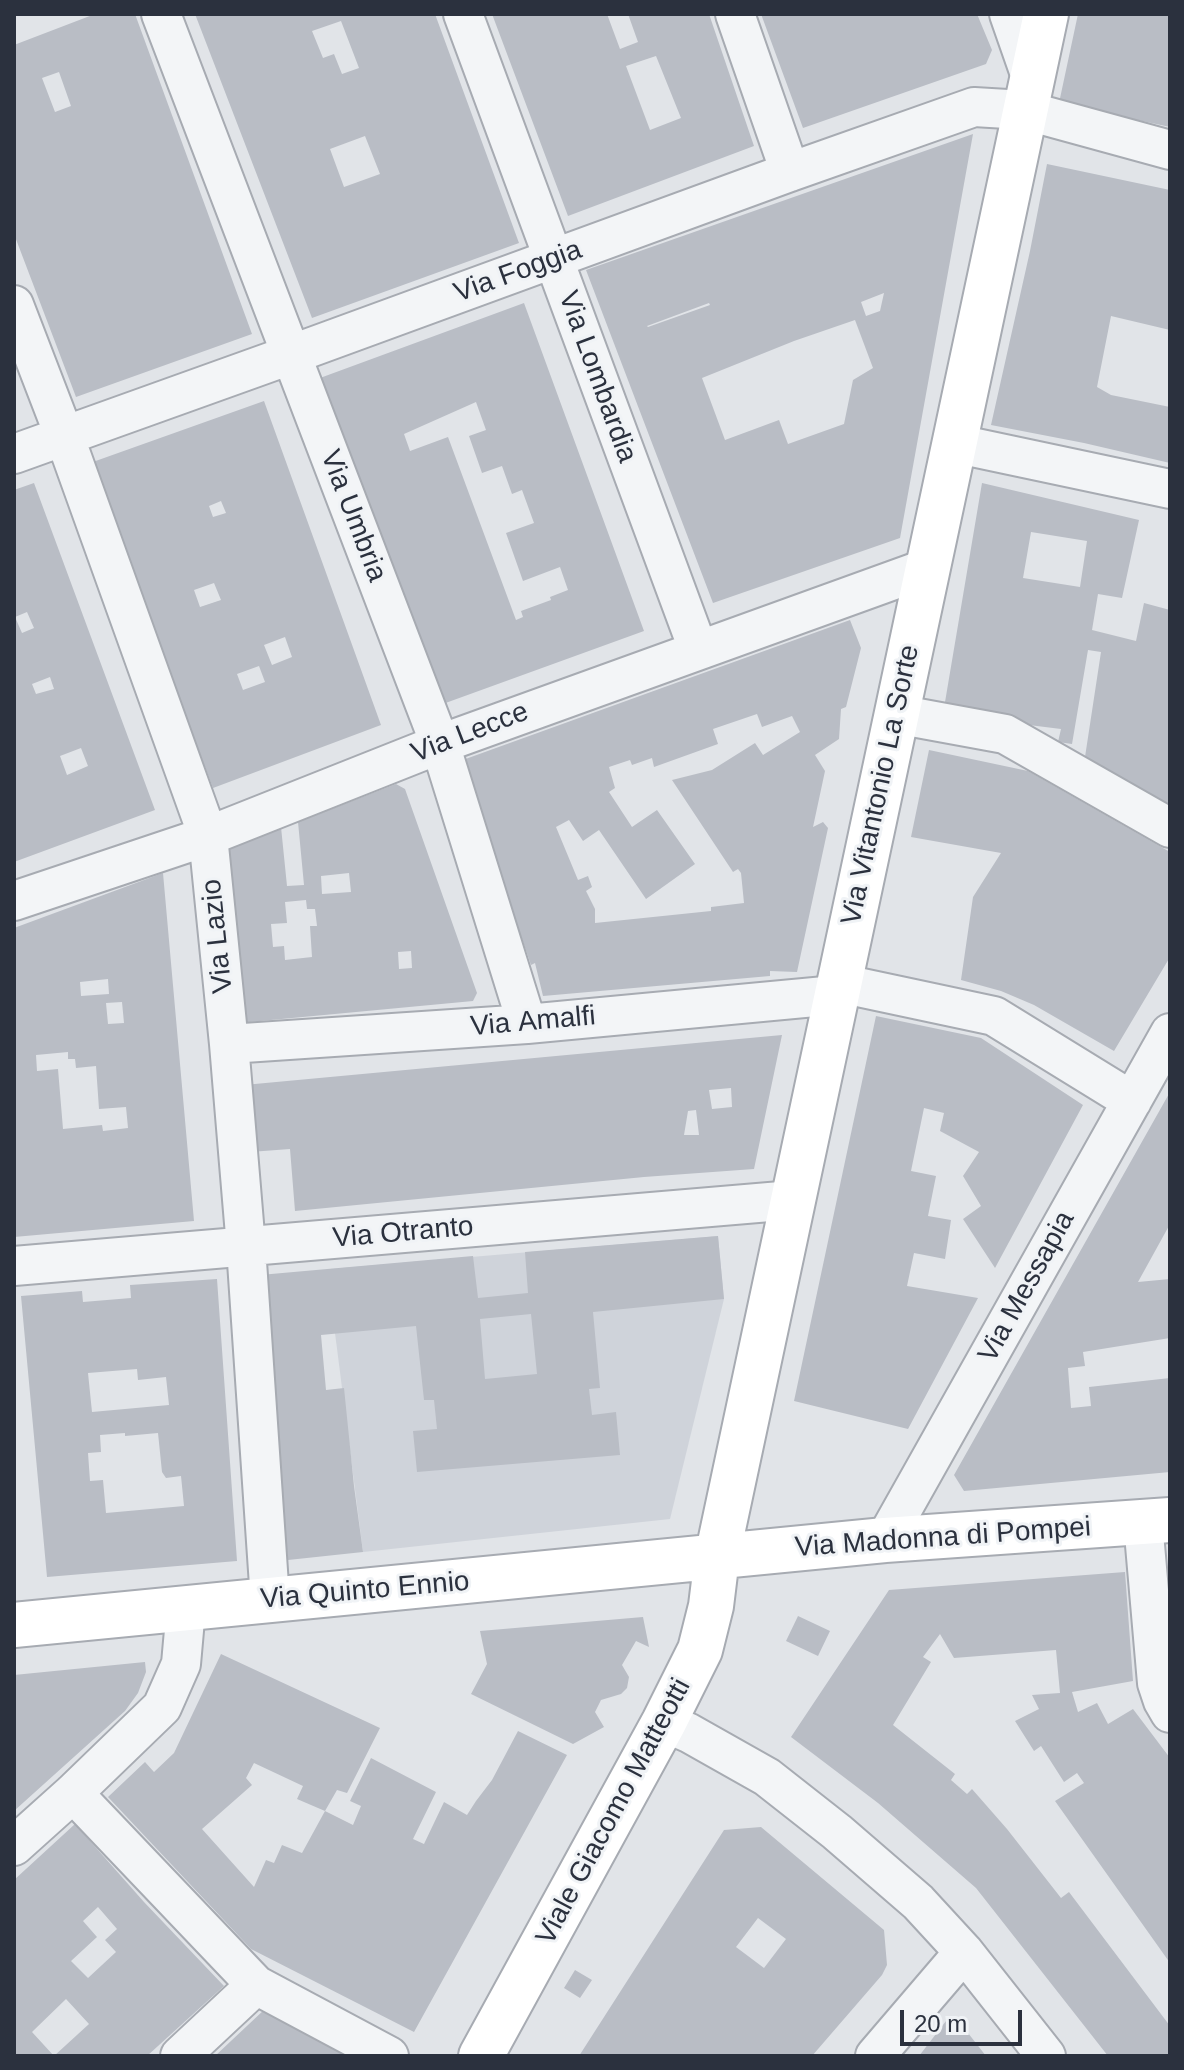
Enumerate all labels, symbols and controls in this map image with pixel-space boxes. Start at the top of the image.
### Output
street label: Via Foggia [450,233,586,311]
street label: Via Lombardia [550,287,644,467]
street label: Via Umbria [313,446,393,586]
street label: Via Vitantonio La Sorte [835,642,927,928]
street label: Via Lecce [407,695,533,771]
street label: Via Lazio [195,877,241,995]
street label: Via Amalfi [469,1000,597,1044]
street label: Via Messapia [972,1206,1082,1368]
street label: Via Otranto [331,1210,475,1256]
street label: Via Madonna di Pompei [794,1511,1092,1565]
street label: Via Quinto Ennio [259,1565,471,1617]
street label: Viale Giacomo Matteotti [530,1673,698,1951]
scale bar [904,1994,1026,2044]
text: 20 m [914,2010,967,2037]

